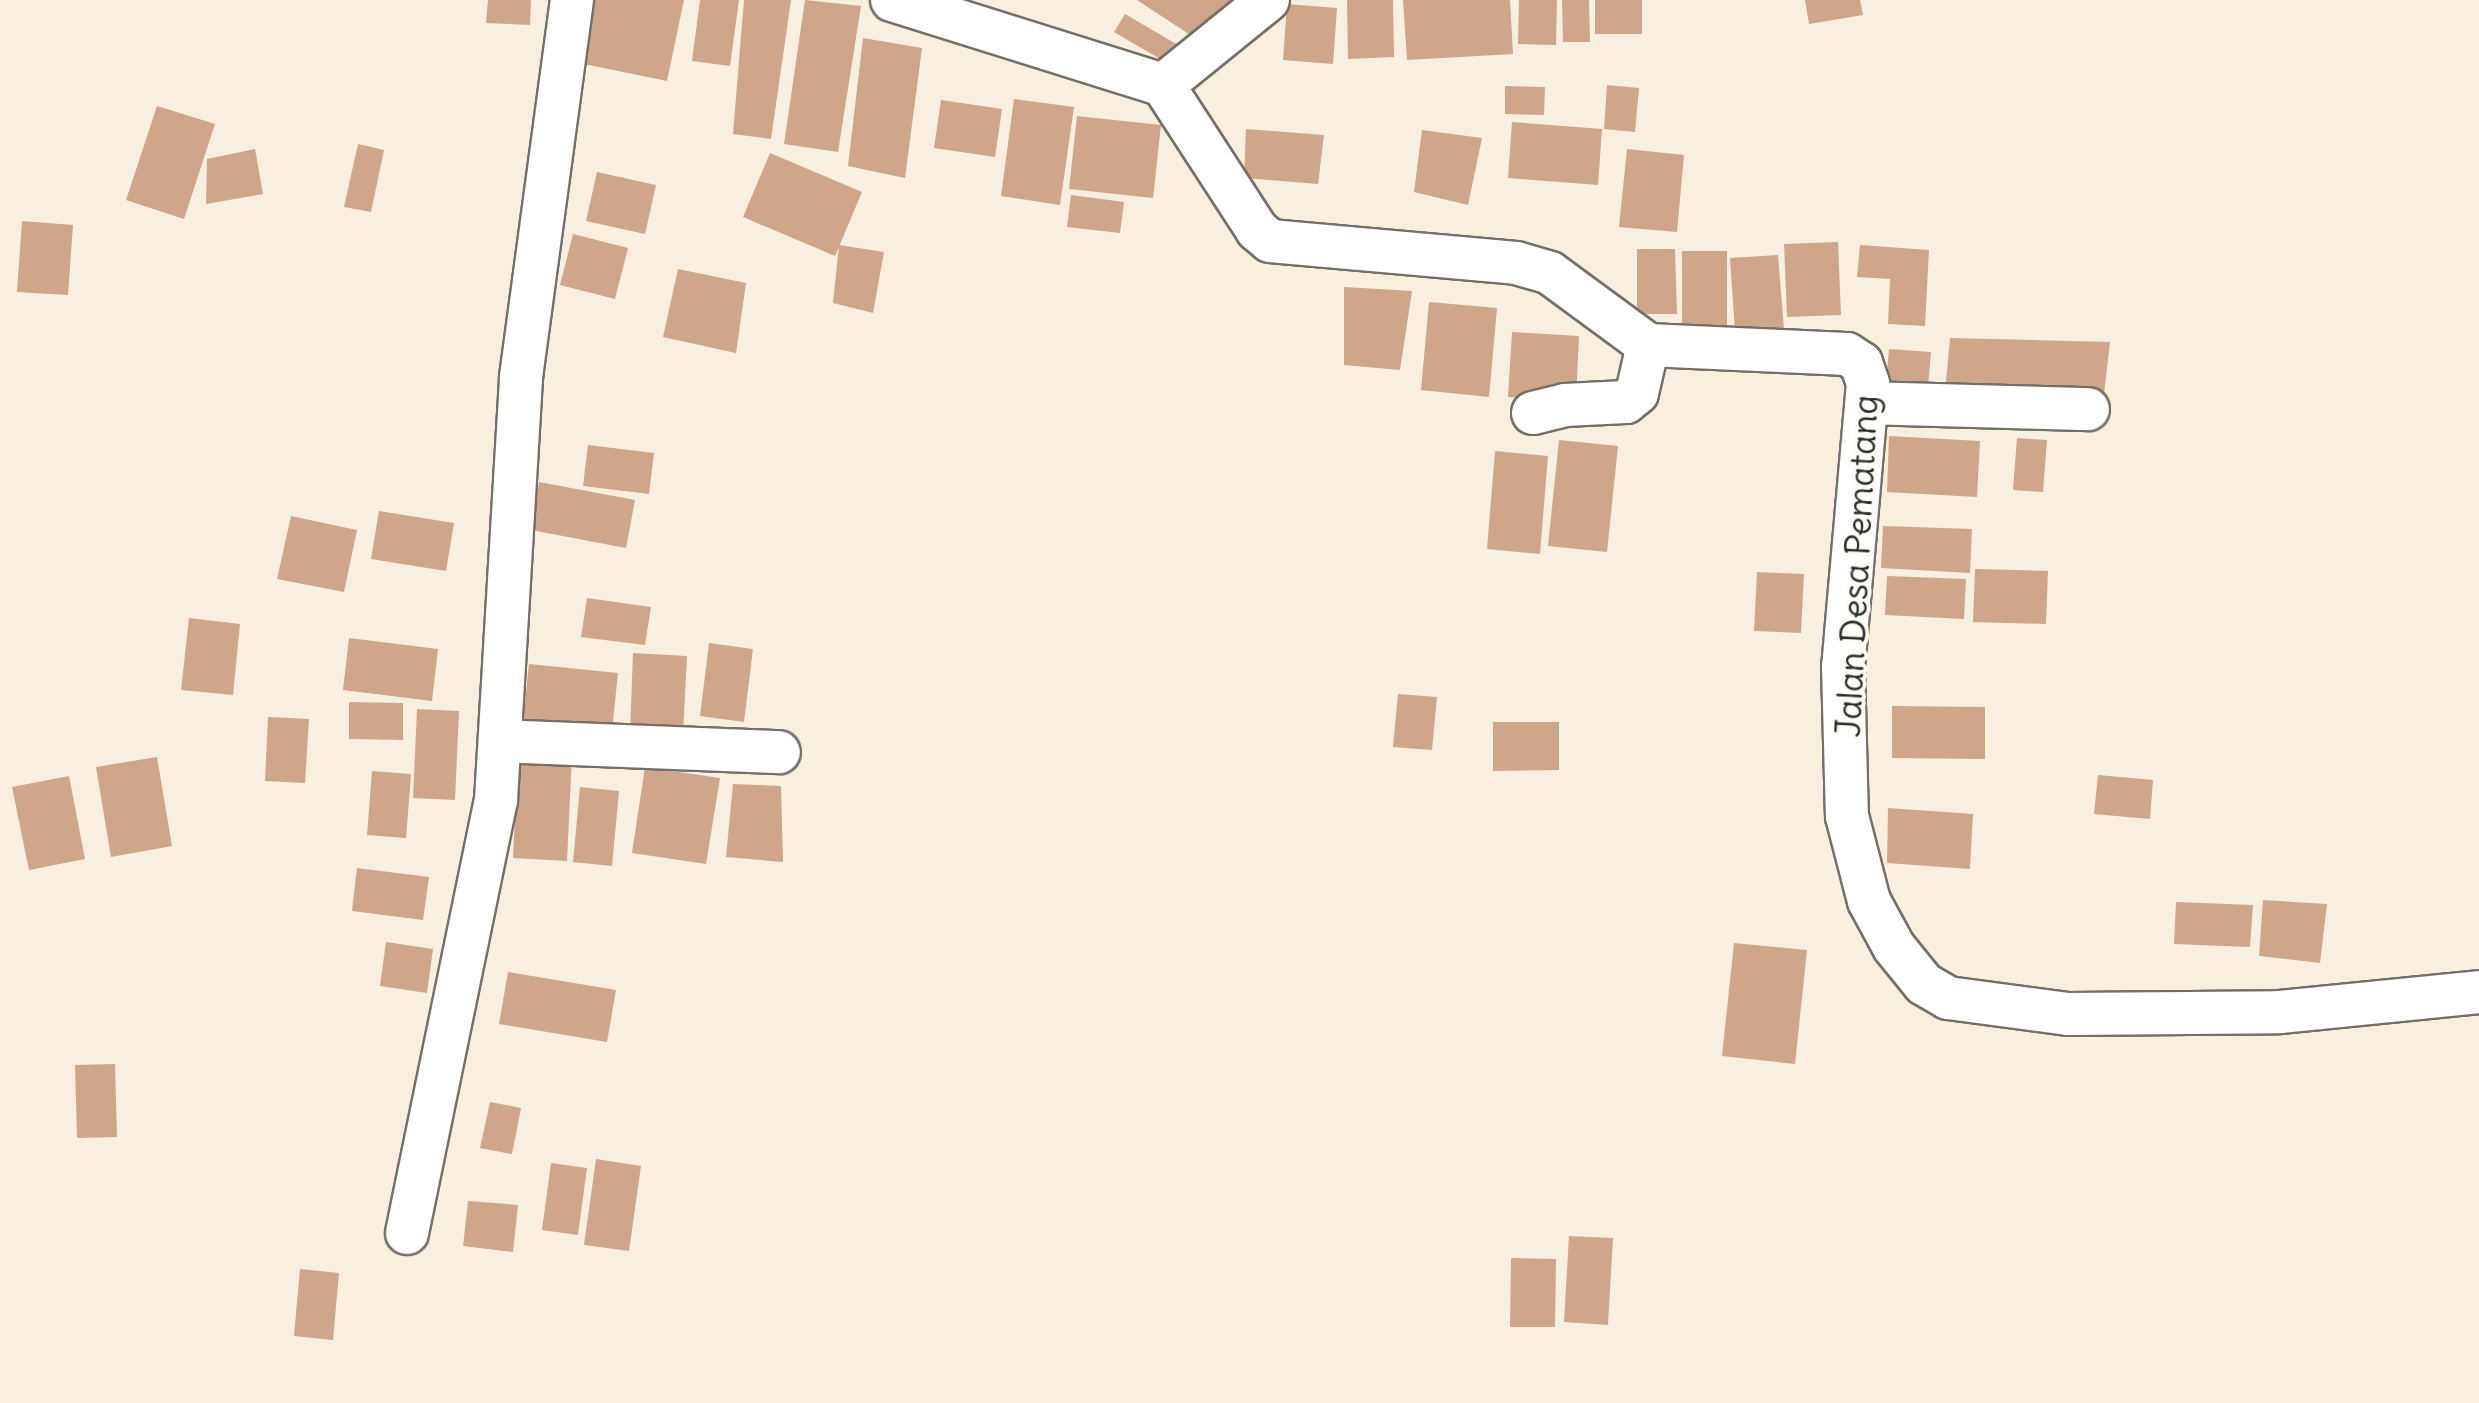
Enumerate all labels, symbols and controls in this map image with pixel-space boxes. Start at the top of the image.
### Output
street label: Jalan Desa Pematang [1826,394,1886,738]

